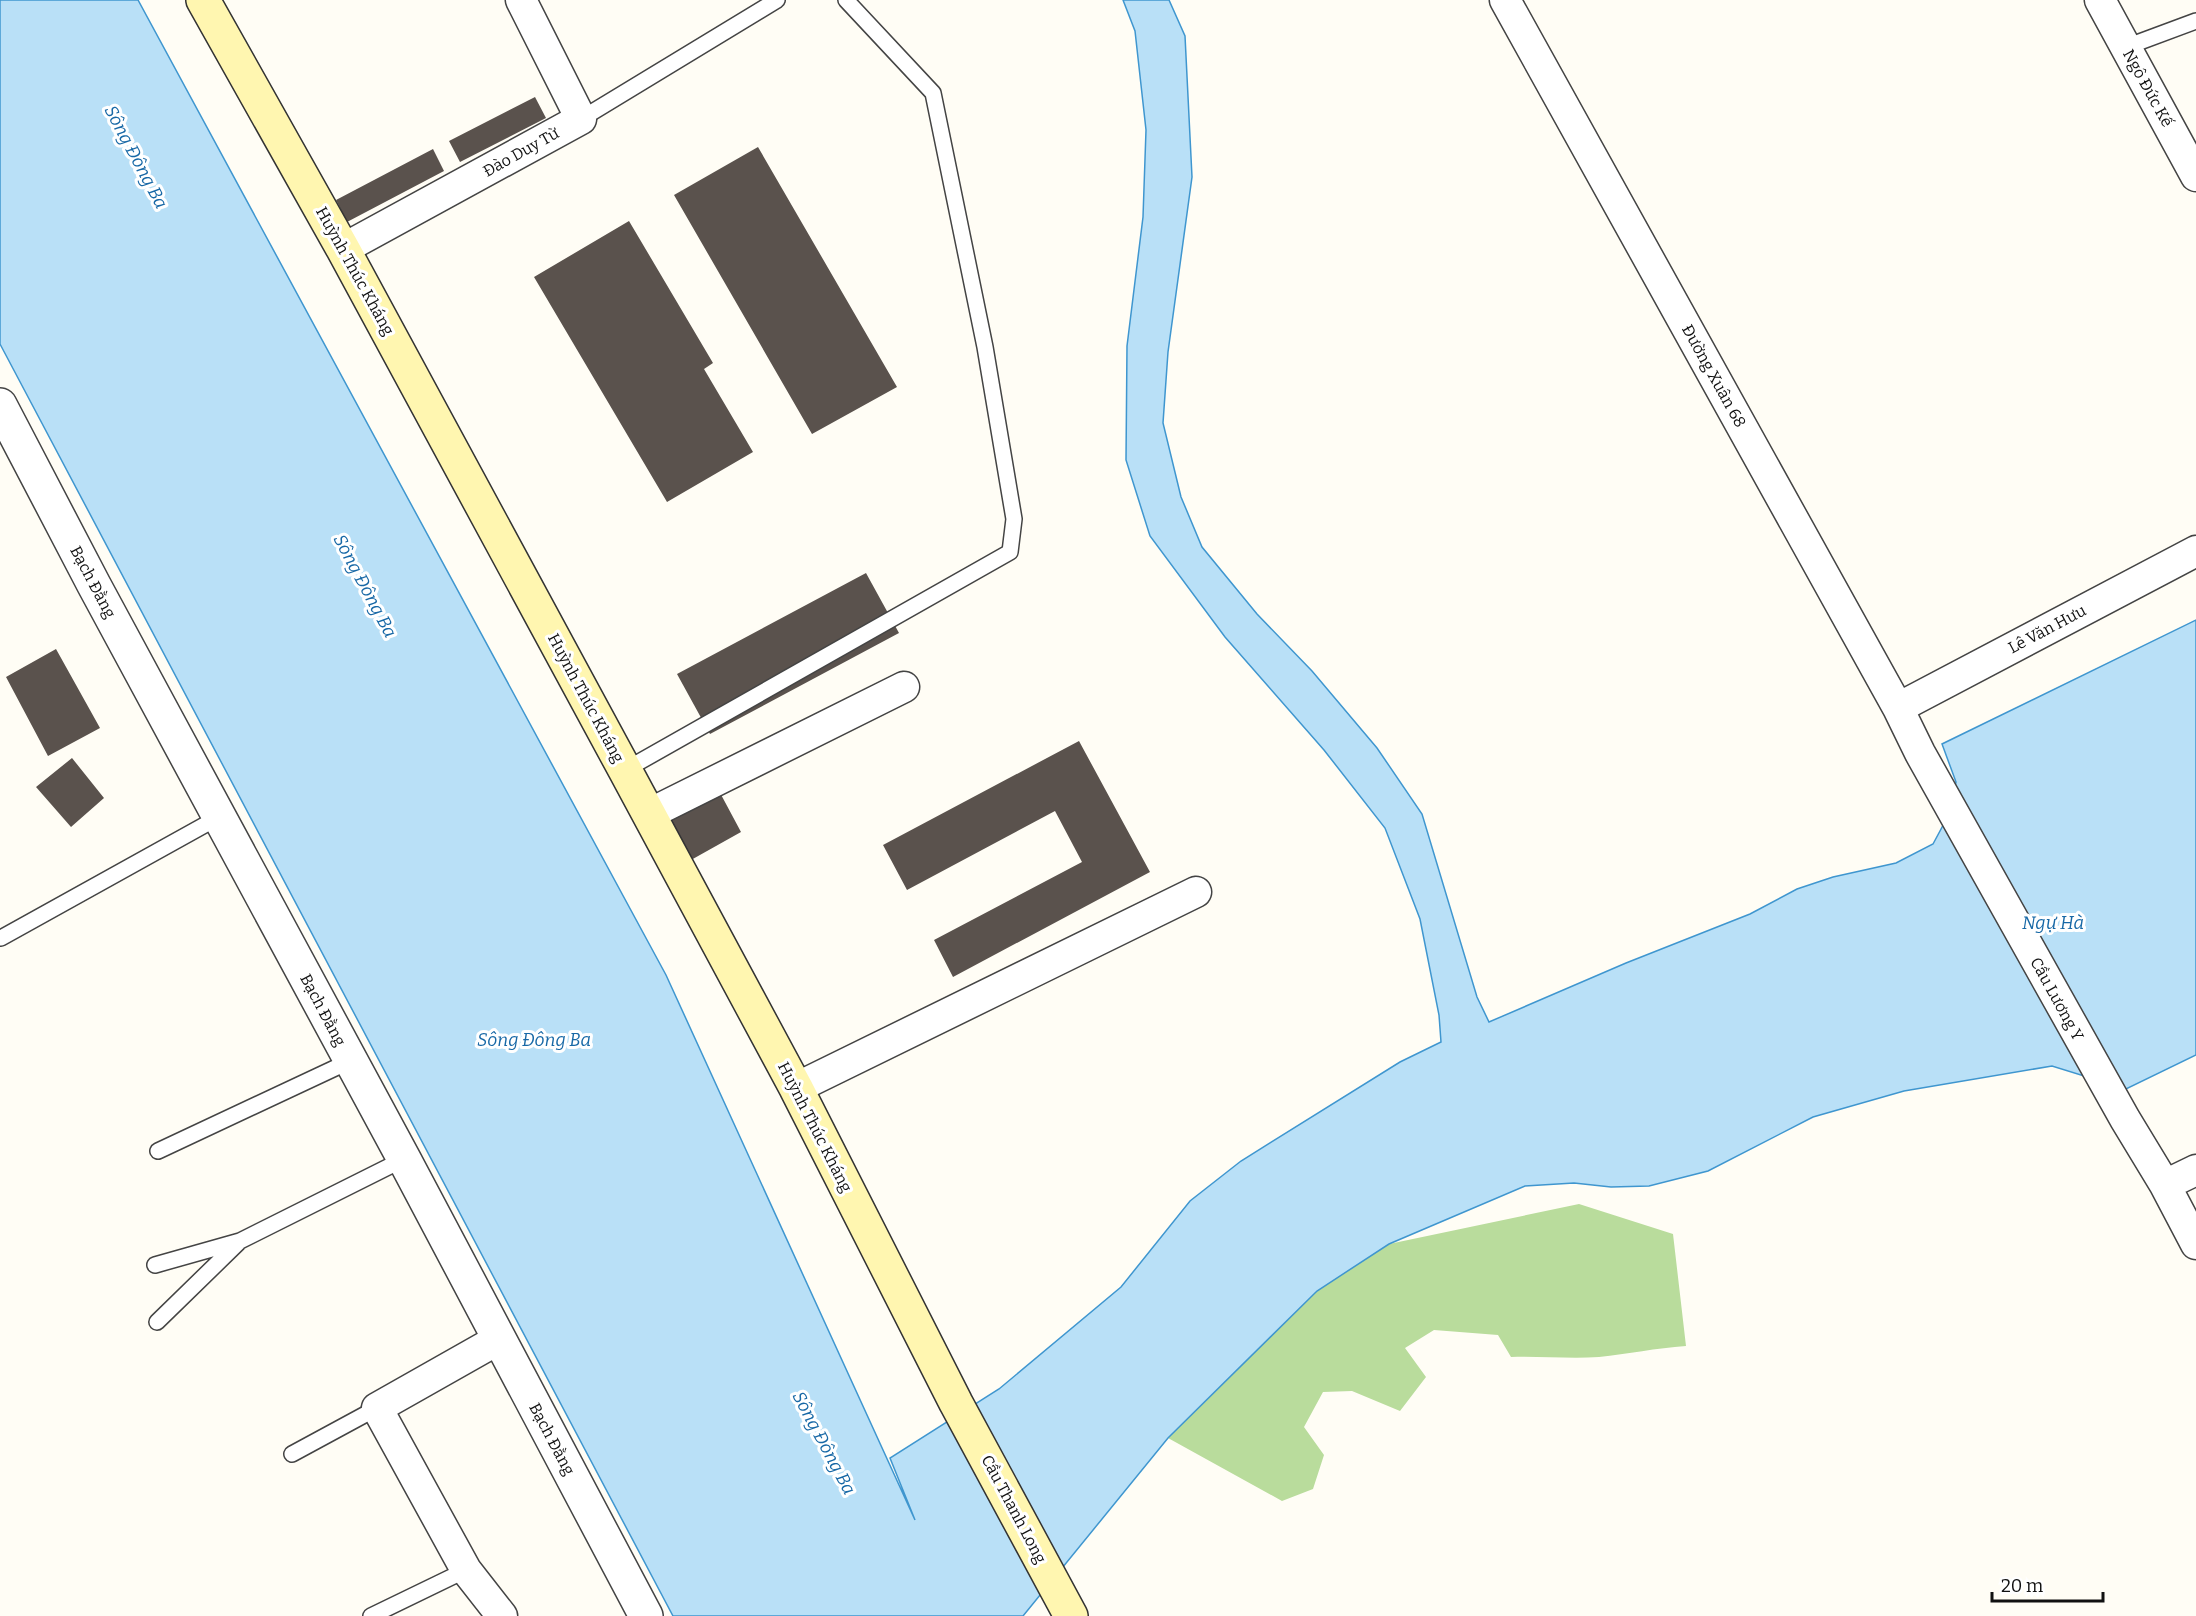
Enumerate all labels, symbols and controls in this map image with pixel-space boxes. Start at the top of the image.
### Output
street label: Ngô Đức Kế [2119,45,2178,130]
water label: Sông Đông Ba [100,102,172,212]
street label: Đào Duy Từ [480,123,562,181]
street label: Huỳnh Thúc Kháng [312,204,398,338]
street label: Đường Xuân 68 [1678,321,1750,431]
water label: Sông Đông Ba [329,531,401,641]
street label: Bạch Đằng [66,543,120,621]
street label: Lê Văn Hưu [2005,601,2089,657]
street label: Huỳnh Thúc Kháng [544,630,628,766]
water label: Ngự Hà [2022,912,2084,934]
street label: Cầu Lương Y [2026,954,2089,1045]
street label: Bạch Đằng [296,971,350,1049]
water label: Sông Đông Ba [477,1029,591,1051]
street label: Huỳnh Thúc Kháng [774,1059,856,1195]
water label: Sông Đông Ba [788,1388,860,1498]
street label: Bạch Đằng [525,1400,579,1478]
street label: Cầu Thanh Long [977,1451,1051,1566]
scale bar [1992,1565,2103,1603]
text: 20 m [2001,1575,2043,1597]

